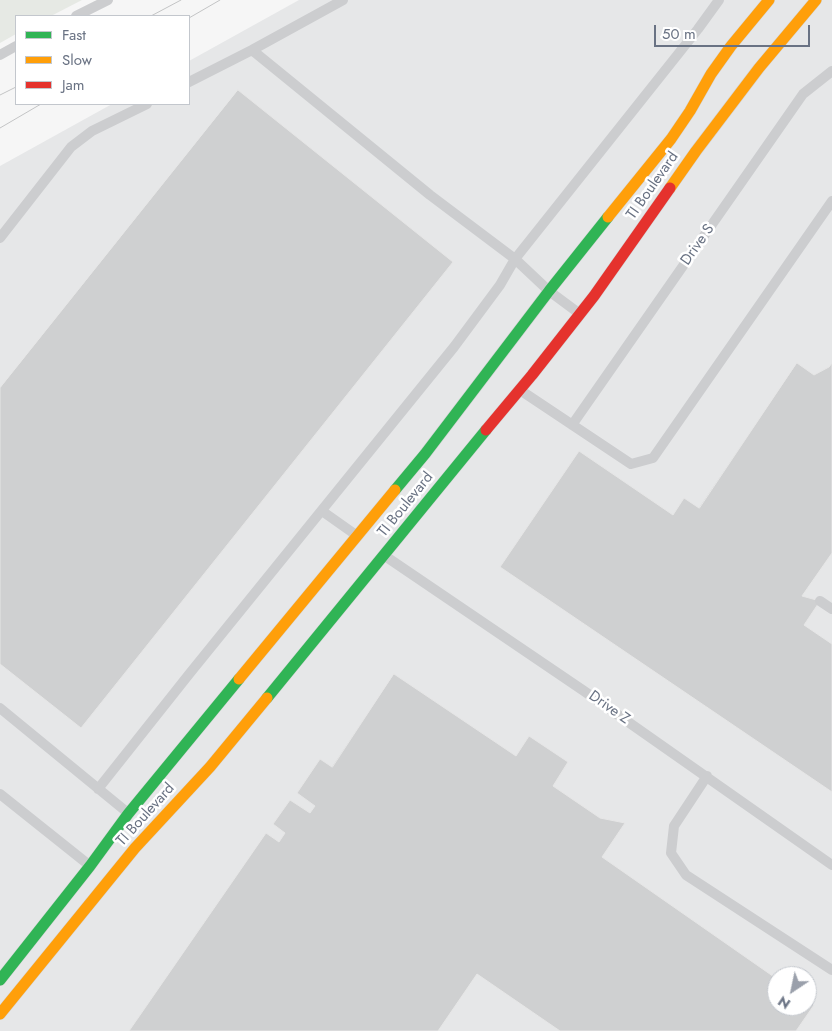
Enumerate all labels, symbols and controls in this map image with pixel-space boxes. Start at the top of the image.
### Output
legend [15,15,190,105]
scale bar [657,15,813,47]
text: 50 m [662,23,696,45]
text: Fast [62,24,86,46]
text: Slow [62,49,92,71]
text: Jam [62,74,85,96]
street label: TI Boulevard [623,149,683,223]
street label: Drive S [677,221,719,269]
street label: TI Boulevard [374,469,438,541]
street label: Drive Z [585,687,633,729]
street label: TI Boulevard [113,780,179,850]
north arrow [767,966,817,1016]
text: N [774,991,794,1014]

